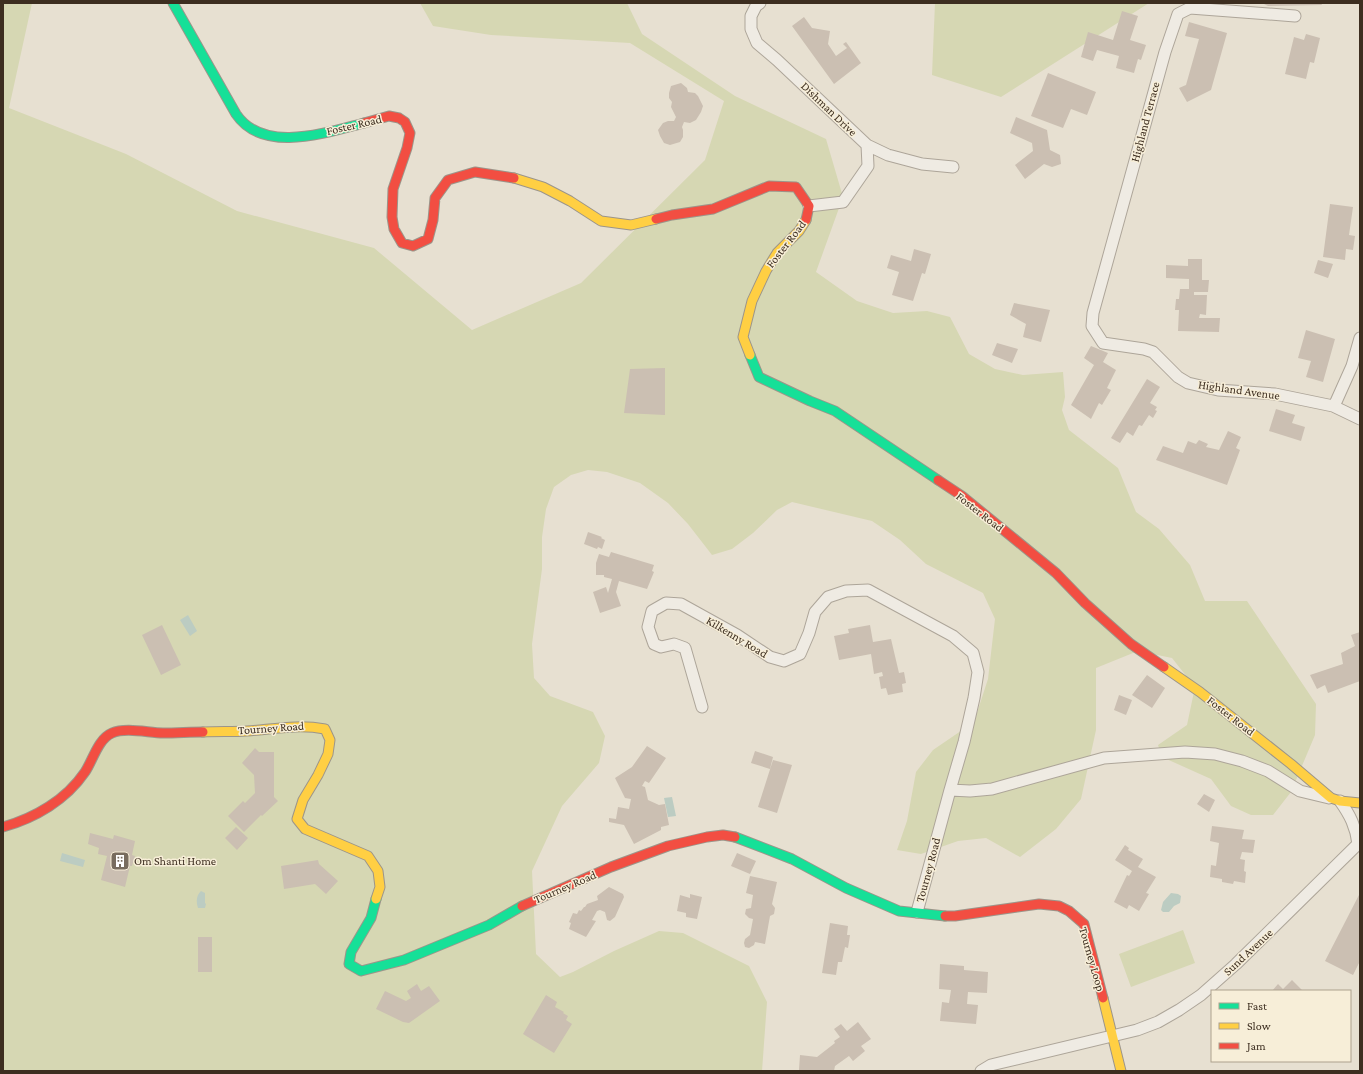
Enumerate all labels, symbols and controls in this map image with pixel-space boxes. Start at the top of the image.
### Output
street label: Dishman Drive [798,79,860,139]
street label: Highland Terrace [1128,80,1162,164]
street label: Foster Road [325,112,384,138]
street label: Foster Road [763,217,809,271]
street label: Highland Avenue [1197,377,1281,403]
street label: Foster Road [953,489,1007,535]
street label: Kilkenny Road [704,613,771,661]
street label: Foster Road [1204,693,1258,739]
street label: Tourney Road [237,719,305,737]
street label: Tourney Road [913,835,944,904]
building icon: Om Shanti Home [109,850,131,872]
place label: Om Shanti Home [134,854,216,868]
street label: Tourney Road [532,867,599,906]
street label: Tourney Loop [1076,925,1108,993]
street label: Sund Avenue [1220,926,1276,978]
legend [1211,990,1351,1062]
text: Fast [1247,999,1268,1013]
text: Slow [1247,1019,1271,1033]
text: Jam [1246,1039,1266,1053]

